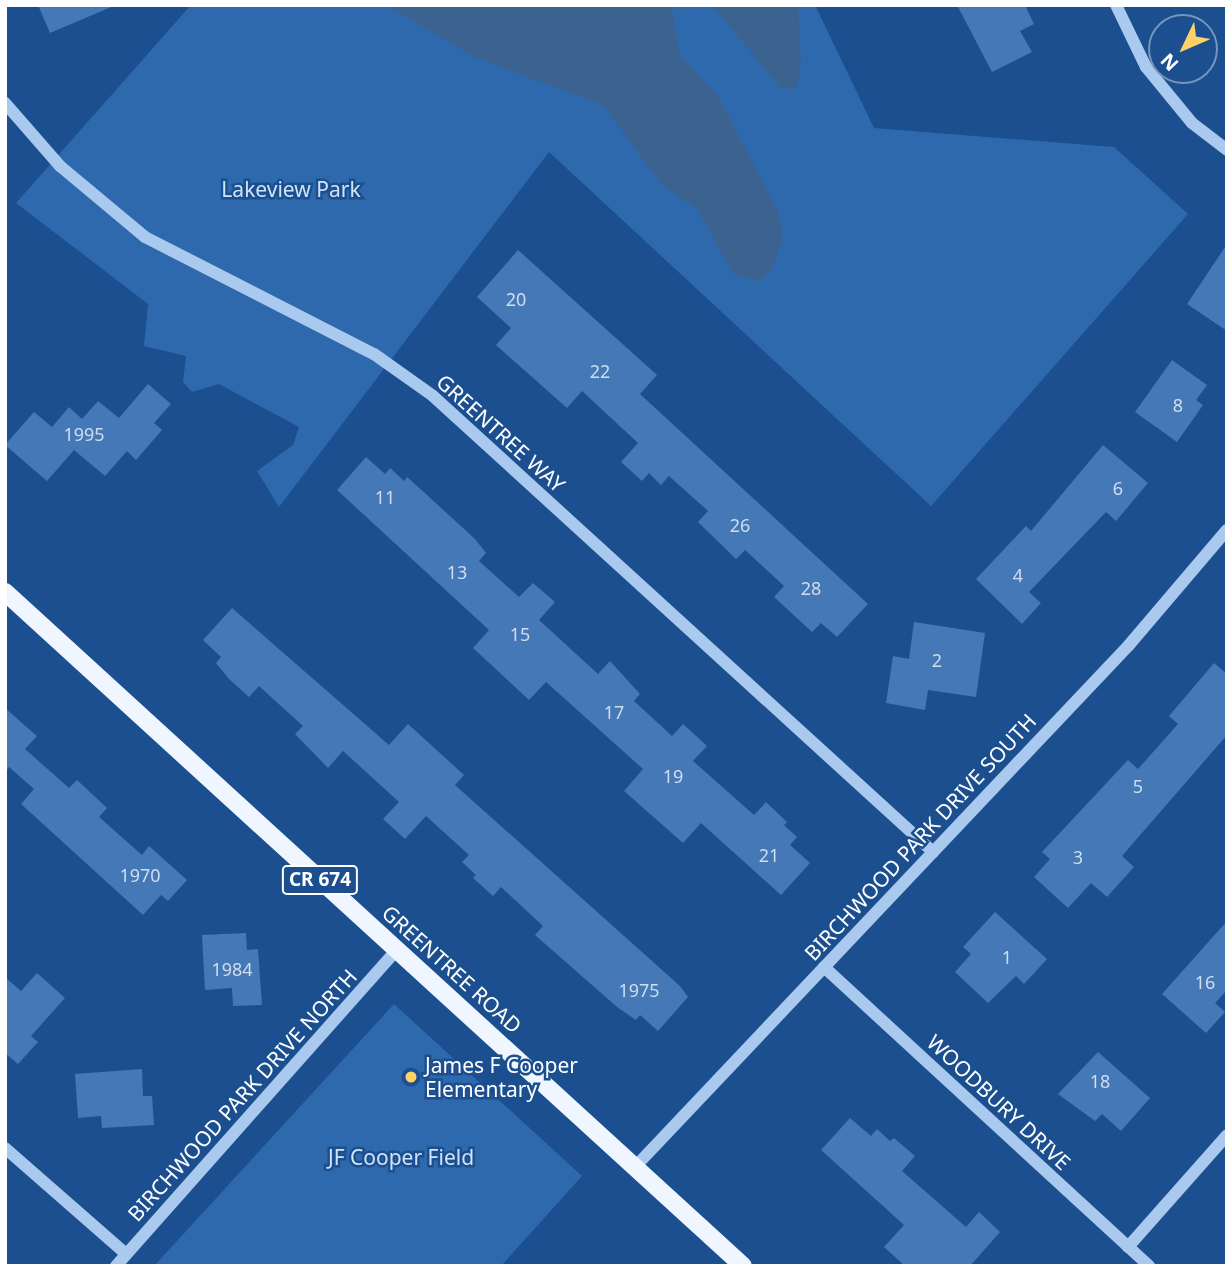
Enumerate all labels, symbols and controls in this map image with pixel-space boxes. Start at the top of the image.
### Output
north arrow [1148,14,1218,84]
text: N [1155,48,1184,77]
park label: Lakeview Park [221,176,361,202]
house number: 20 [506,288,526,310]
house number: 22 [590,360,610,382]
street label: GREENTREE WAY [432,369,570,497]
house number: 8 [1173,394,1183,416]
house number: 1995 [63,423,105,445]
house number: 6 [1113,477,1123,499]
house number: 11 [375,486,395,508]
house number: 26 [730,514,750,536]
house number: 13 [447,561,467,583]
house number: 4 [1013,564,1023,586]
house number: 28 [801,577,821,599]
house number: 15 [510,623,530,645]
house number: 2 [932,649,942,671]
house number: 17 [604,701,624,723]
street label: BIRCHWOOD PARK DRIVE SOUTH [799,708,1041,966]
house number: 19 [663,765,683,787]
house number: 5 [1133,775,1143,797]
house number: 21 [759,844,779,866]
house number: 3 [1073,846,1083,868]
house number: 1970 [119,864,161,886]
road number: CR 674 [282,864,358,895]
street label: GREENTREE ROAD [377,900,527,1038]
house number: 1 [1002,946,1012,968]
house number: 1984 [211,958,253,980]
street label: BIRCHWOOD PARK DRIVE NORTH [122,964,362,1226]
house number: 16 [1195,971,1215,993]
house number: 1975 [618,979,660,1001]
street label: WOODBURY DRIVE [922,1029,1076,1175]
place label: James F Cooper Elementary [425,1052,578,1102]
marker: James F Cooper Elementary [403,1069,419,1085]
house number: 18 [1090,1070,1110,1092]
park label: JF Cooper Field [328,1144,474,1170]

